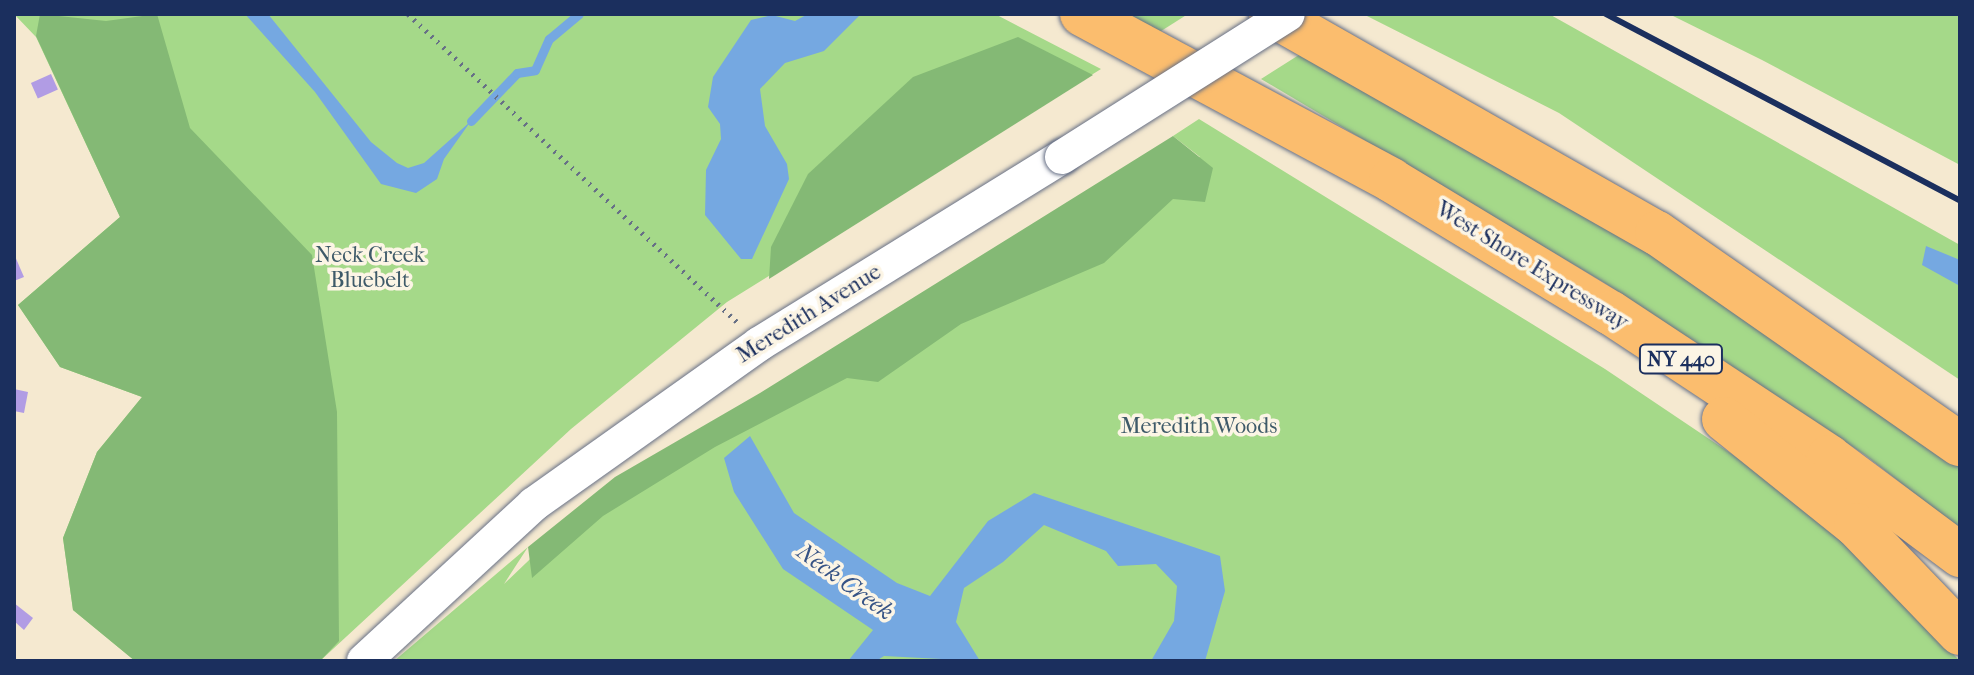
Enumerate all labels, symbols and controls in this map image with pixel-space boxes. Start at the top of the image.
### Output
street label: West Shore Expressway [1431,196,1633,336]
park label: Neck Creek Bluebelt [315,242,425,294]
street label: Meredith Avenue [732,259,886,369]
road number: NY 440 [1637,343,1725,375]
park label: Meredith Woods [1121,414,1277,440]
water label: Neck Creek [791,537,899,627]

